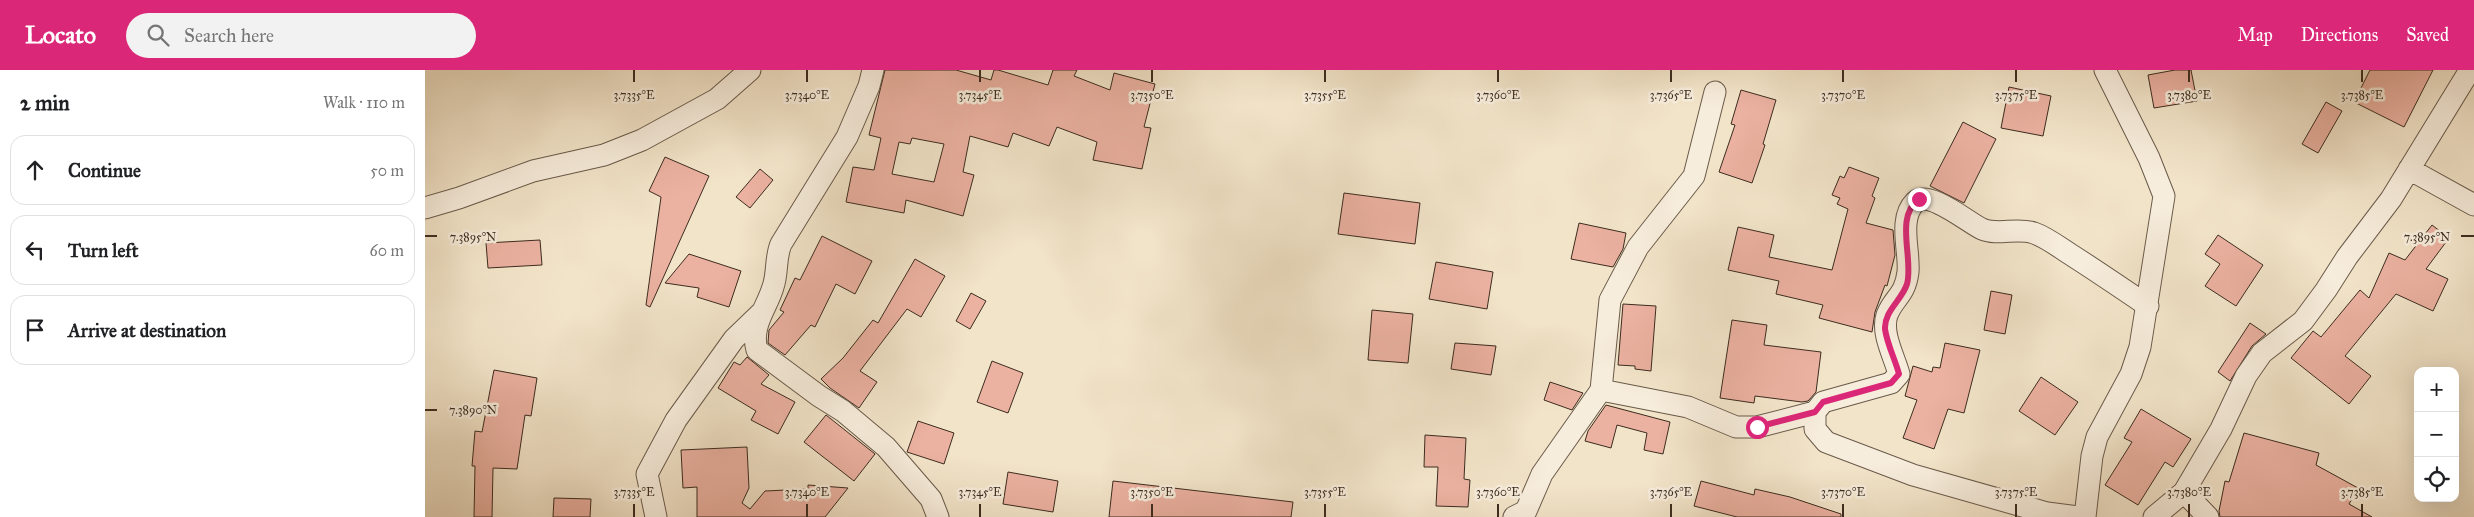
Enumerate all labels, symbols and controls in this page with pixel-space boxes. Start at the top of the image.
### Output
search box [126,13,476,58]
text: Locato [25,20,96,50]
icon: search [144,21,172,49]
text: Search here [184,24,274,47]
text: Map [2237,24,2273,46]
text: Directions [2301,24,2378,46]
text: Saved [2406,24,2449,46]
text: 3.7335°E [613,88,655,102]
text: 3.7340°E [785,88,830,102]
text: 3.7345°E [959,88,1002,102]
text: 3.7350°E [1130,88,1174,102]
text: 3.7355°E [1304,88,1346,102]
text: 3.7360°E [1476,88,1520,102]
text: 3.7365°E [1650,88,1693,102]
text: 3.7370°E [1821,88,1865,102]
text: 3.7375°E [1995,88,2038,102]
text: 3.7380°E [2167,88,2211,102]
text: 3.7385°E [2341,88,2384,102]
text: 2 min [20,90,70,116]
text: Walk · 110 m [323,93,405,112]
icon: ahead [21,156,49,184]
text: Continue [68,159,141,182]
text: 50 m [370,161,404,180]
route end [1908,188,1931,211]
text: 7.3895°N [450,230,496,244]
text: 7.3895°N [2404,230,2450,244]
icon: left [21,236,49,264]
text: Turn left [68,239,138,262]
text: 60 m [370,241,404,260]
icon: arrive [21,316,49,344]
text: Arrive at destination [68,319,226,342]
map controls [2414,367,2459,502]
button: + [2414,367,2459,412]
text: 7.3890°N [449,403,497,417]
button: − [2414,412,2459,457]
route start [1746,416,1769,439]
button: locate [2414,457,2459,502]
text: 3.7335°E [613,485,655,499]
text: 3.7340°E [785,485,830,499]
text: 3.7345°E [959,485,1002,499]
text: 3.7350°E [1130,485,1174,499]
text: 3.7355°E [1304,485,1346,499]
text: 3.7360°E [1476,485,1520,499]
text: 3.7365°E [1650,485,1693,499]
text: 3.7370°E [1821,485,1865,499]
text: 3.7375°E [1995,485,2038,499]
text: 3.7380°E [2167,485,2211,499]
text: 3.7385°E [2341,485,2384,499]

